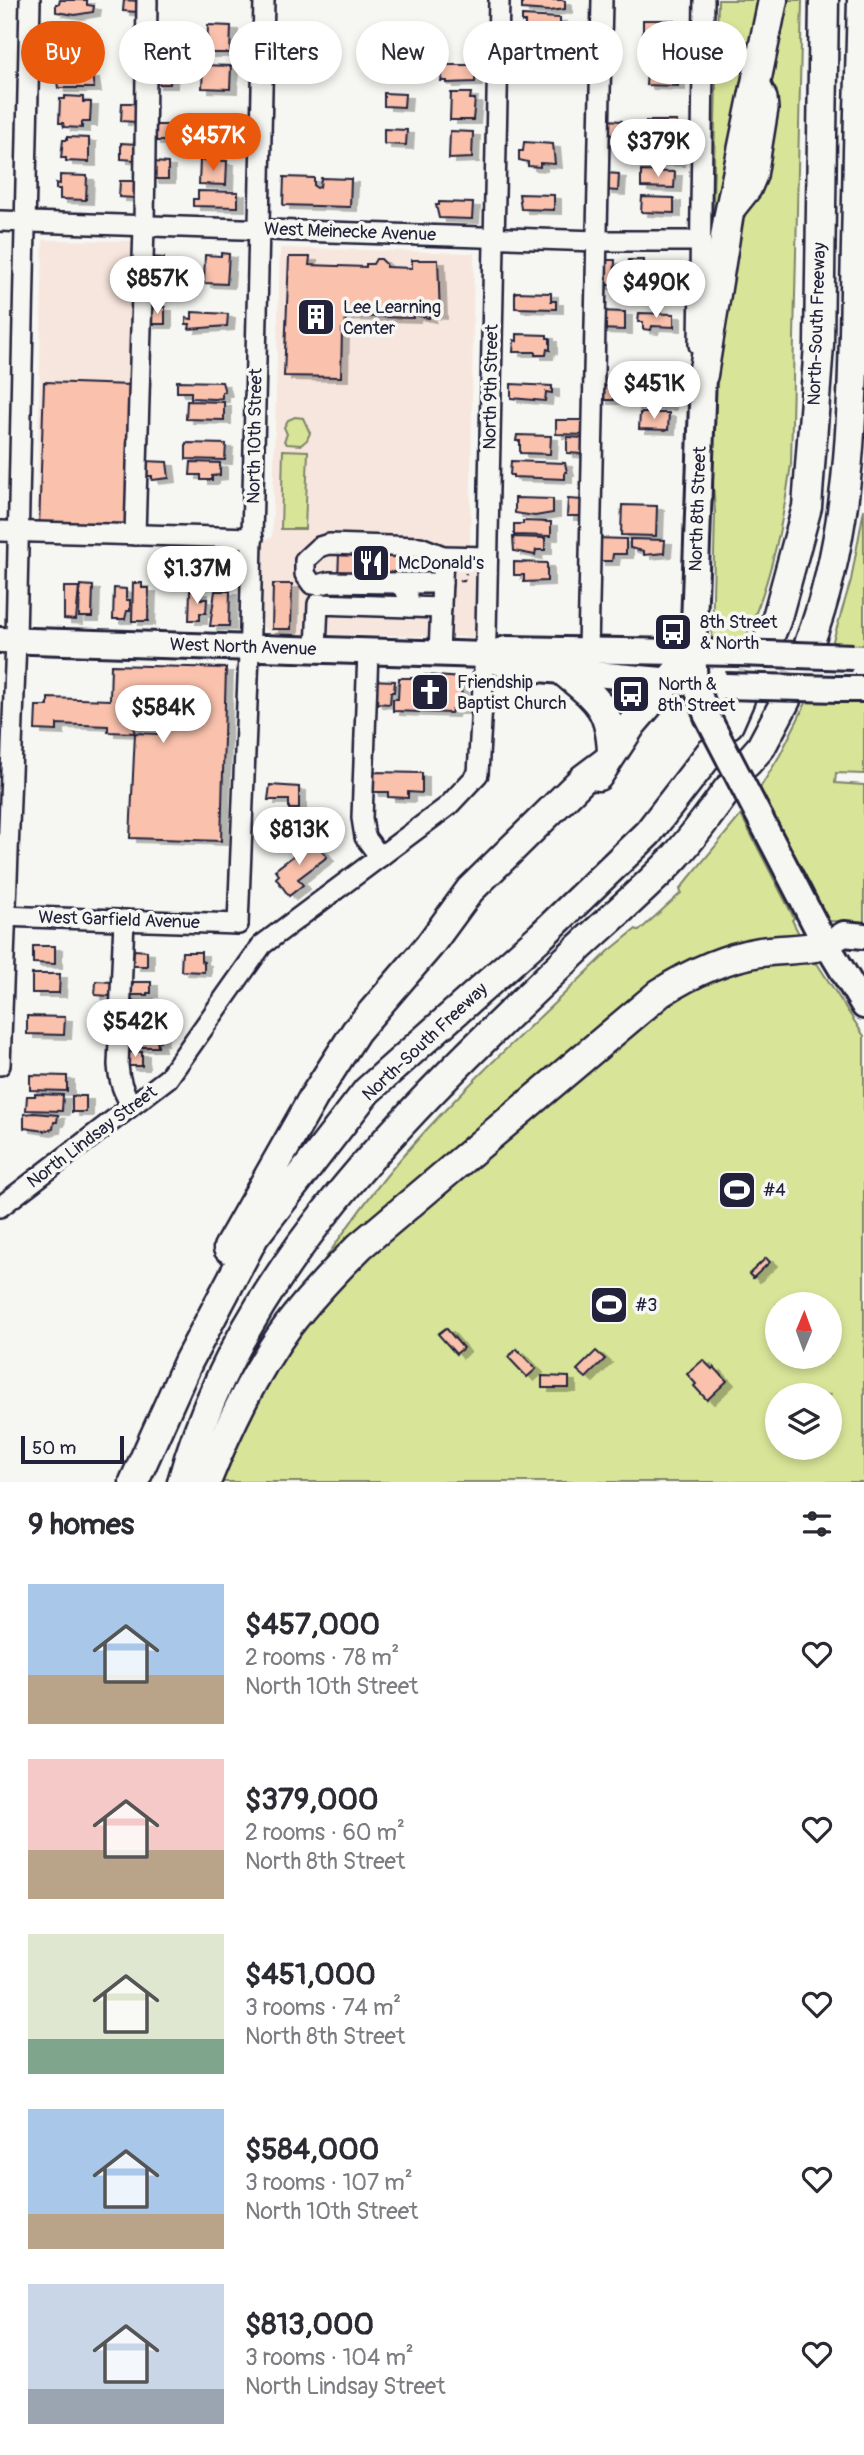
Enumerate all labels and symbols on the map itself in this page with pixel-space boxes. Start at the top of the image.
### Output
pin: $457K [164,114,262,173]
pin: $379K [609,120,707,179]
street label: West Meinecke Avenue [264,218,437,247]
street label: North-South Freeway [803,242,831,406]
pin: $857K [108,256,206,316]
pin: $490K [607,260,705,320]
building icon: Lee Learning Center [295,296,337,338]
place label: Lee Learning Center [343,296,441,340]
street label: North 9th Street [478,323,504,450]
pin: $451K [605,362,703,421]
street label: North 10th Street [242,367,268,504]
street label: North 8th Street [684,445,712,572]
restaurant icon: McDonald's [350,542,392,584]
pin: $1.37M [140,546,254,606]
place label: McDonald's [398,552,484,575]
bus stop icon: 8th Street & North [652,611,694,653]
place label: 8th Street & North [700,611,778,655]
street label: West North Avenue [169,633,317,661]
church icon: Friendship Baptist Church [409,671,451,713]
place label: Friendship Baptist Church [457,671,566,715]
bus stop icon: North & 8th Street [610,673,652,715]
place label: North & 8th Street [658,673,736,717]
pin: $584K [114,686,212,745]
pin: $813K [250,808,348,867]
street label: West Garfield Avenue [38,906,200,934]
street label: North-South Freeway [357,978,493,1106]
pin: $542K [86,1000,184,1059]
street label: North Lindsay Street [22,1080,162,1193]
sports icon: #4 [716,1169,758,1211]
place label: #4 [763,1179,786,1202]
sports icon: #3 [588,1284,630,1326]
north arrow [765,1292,842,1368]
place label: #3 [635,1294,657,1317]
scale bar [21,1433,124,1465]

